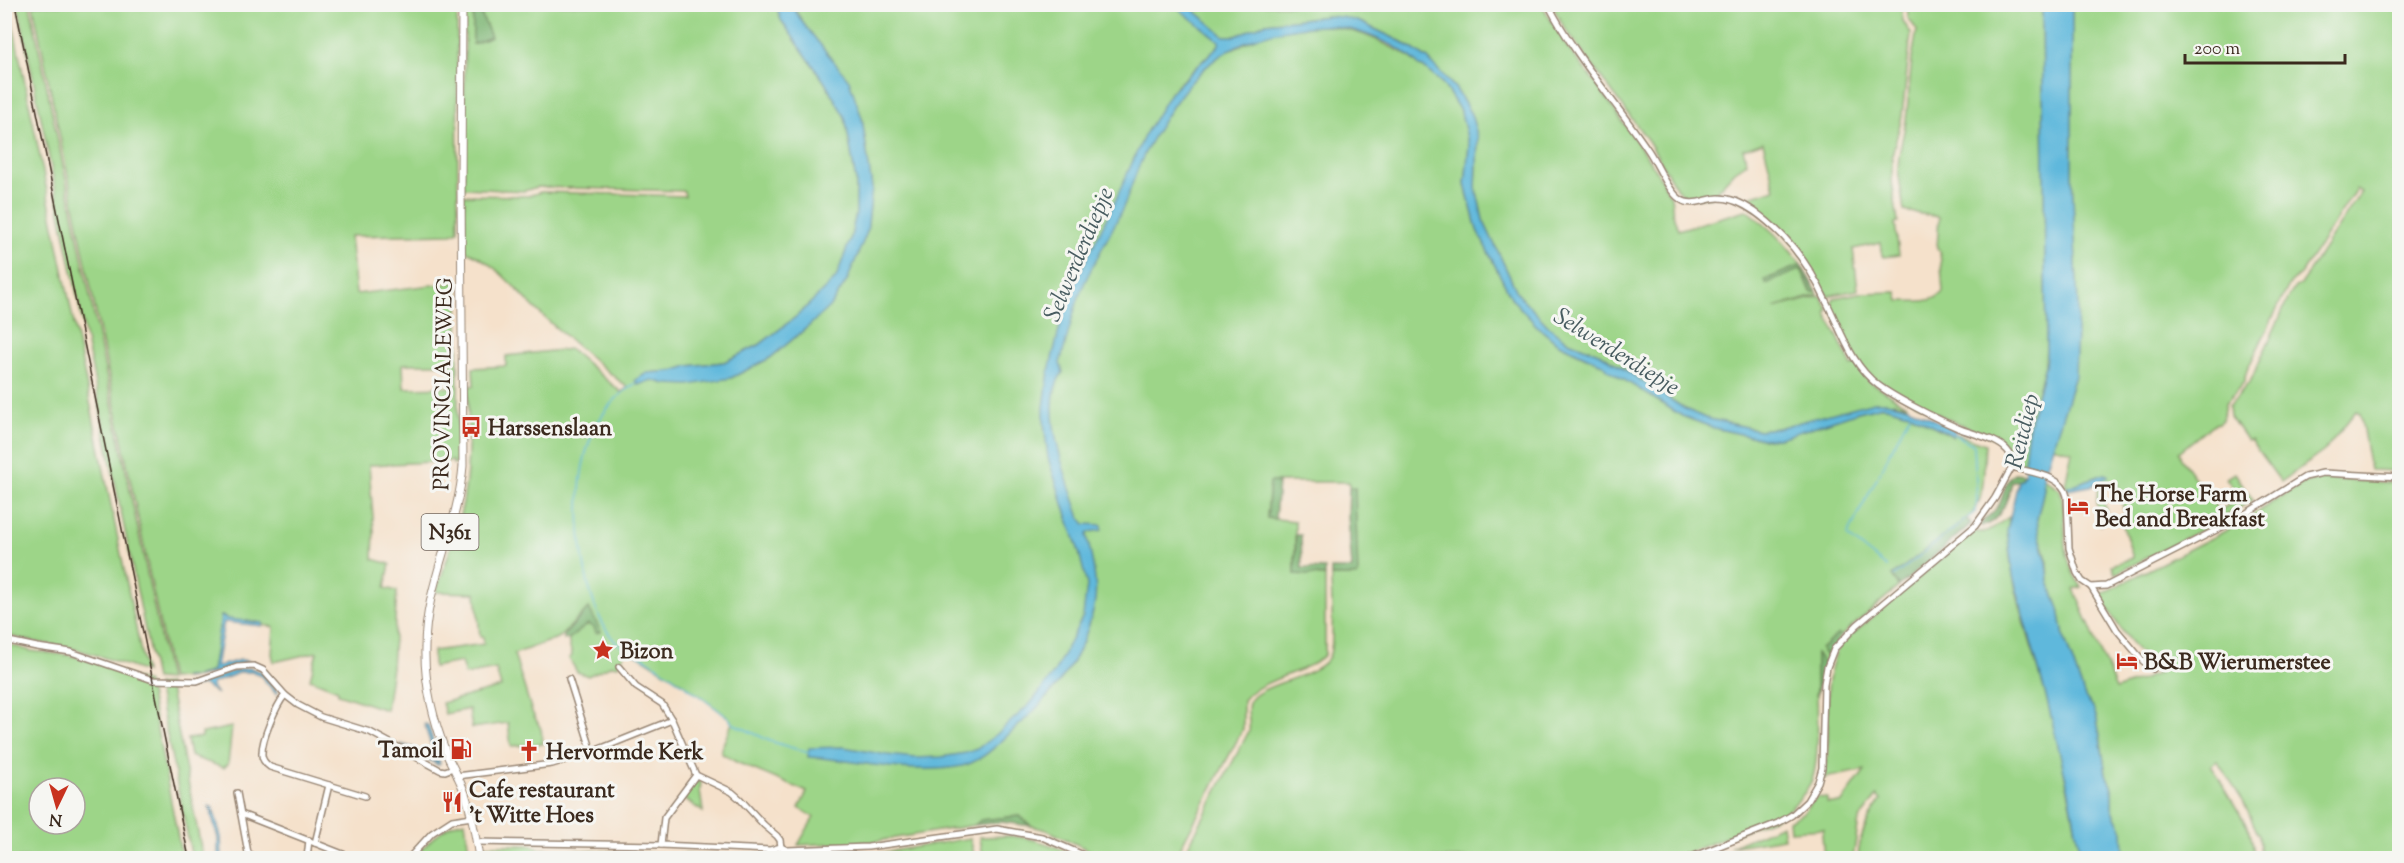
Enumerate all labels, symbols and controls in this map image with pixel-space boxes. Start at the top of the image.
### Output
scale bar [2185,27,2346,65]
text: 200 m [2194,37,2240,63]
water label: Selwerderdiepje [1036,182,1123,327]
street label: PROVINCIALEWEG [427,277,463,491]
water label: Selwerderdiepje [1546,300,1686,405]
water label: Reitdiep [1998,390,2050,473]
place label: Harssenslaan [488,414,612,446]
bus stop icon: Harssenslaan [459,415,483,439]
place label: The Horse Farm Bed and Breakfast [2095,480,2265,537]
hotel icon: The Horse Farm Bed and Breakfast [2066,494,2090,518]
road number: N361 [422,514,478,550]
place label: Bizon [620,637,673,669]
place icon: Bizon [591,638,615,662]
place label: B&B Wierumerstee [2144,648,2331,680]
hotel icon: B&B Wierumerstee [2115,649,2139,673]
place label: Tamoil [378,736,445,768]
fuel station icon: Tamoil [449,737,473,761]
place label: Hervormde Kerk [546,738,704,770]
church icon: Hervormde Kerk [517,739,541,763]
north arrow [27,776,87,836]
place label: Cafe restaurant 't Witte Hoes [469,776,615,833]
restaurant icon: Cafe restaurant 't Witte Hoes [440,790,464,814]
text: N [48,806,63,830]

